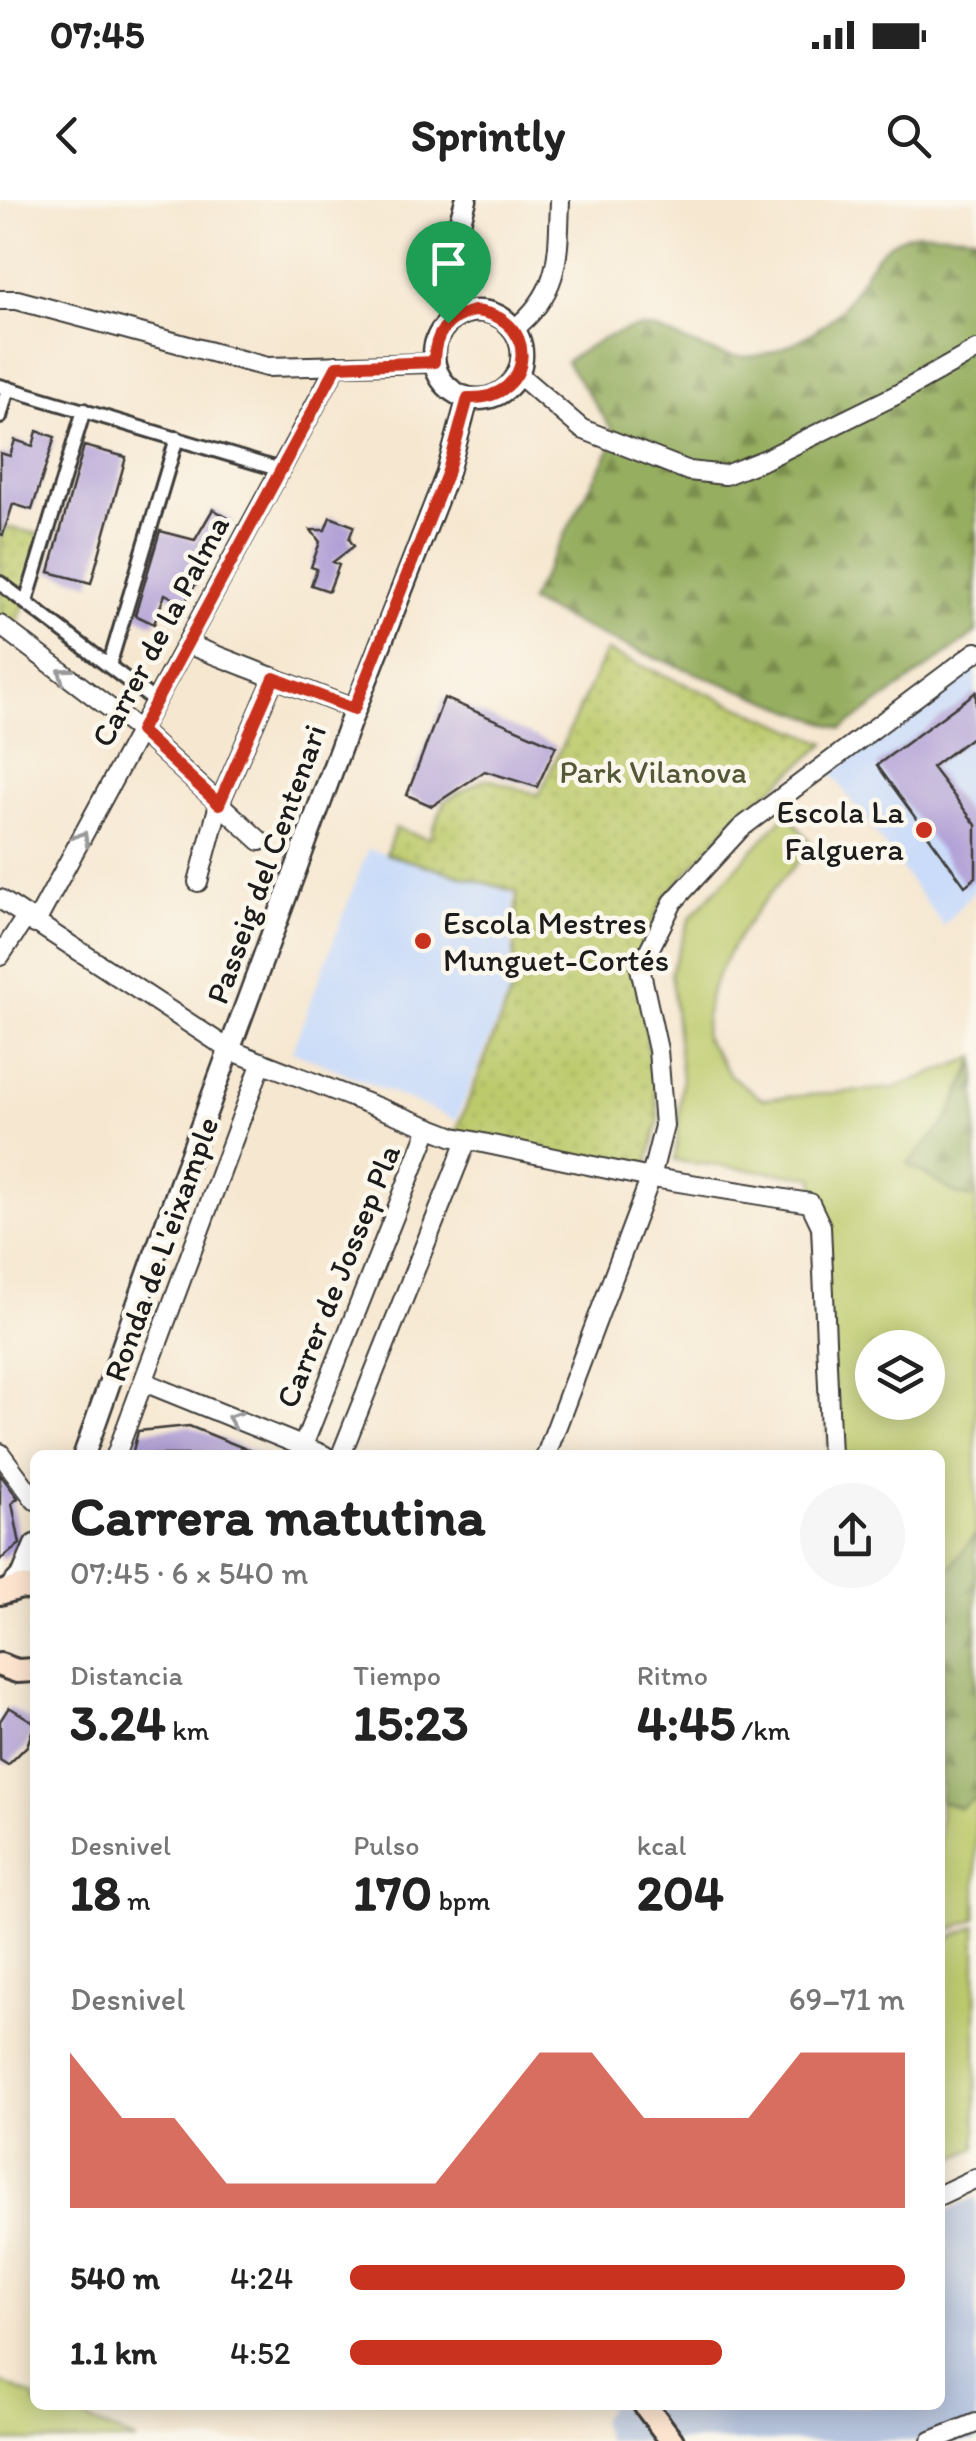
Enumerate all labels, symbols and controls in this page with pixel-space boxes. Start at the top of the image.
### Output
text: 07:45 [50,12,144,58]
icon: back [40,108,95,163]
text: Sprintly [411,108,565,162]
icon: search [881,108,936,163]
pin [406,221,491,324]
icon: arrive [421,236,476,291]
street label: Carrer de la Palma [83,508,237,753]
one-way arrow [57,668,75,685]
street label: Passeig del Centenari [198,719,334,1009]
park label: Park Vilanova [559,753,747,791]
place label: Escola La Falguera [776,793,904,868]
marker: Escola La Falguera [913,819,935,841]
one-way arrow [70,830,89,849]
place label: Escola Mestres Munguet-Cortés [443,904,669,979]
marker: Escola Mestres Munguet-Cortés [412,930,434,952]
street label: Ronda de L'eixample [95,1112,227,1386]
street label: Carrer de Jossep Pla [268,1138,408,1413]
map controls [855,1330,945,1420]
button: layers [855,1330,945,1420]
one-way arrow [226,1410,244,1430]
text: Carrera matutina [70,1483,485,1549]
button: share [800,1483,905,1588]
text: 07:45 · 6 × 540 m [70,1554,308,1592]
text: Distancia [70,1658,183,1692]
text: Tiempo [353,1658,441,1692]
text: Ritmo [637,1658,708,1692]
text: 3.24 [70,1692,166,1753]
text: 15:23 [353,1692,469,1753]
text: 4:45 [637,1692,735,1753]
text: km [166,1713,209,1747]
text: /km [735,1713,790,1747]
text: Desnivel [70,1828,171,1862]
text: Pulso [353,1828,419,1862]
text: kcal [637,1828,686,1862]
text: 18 [70,1862,121,1923]
text: 170 [353,1862,432,1923]
text: 204 [637,1862,724,1923]
text: m [121,1883,150,1917]
text: bpm [432,1883,490,1917]
text: Desnivel [70,1980,185,2018]
text: 69–71 m [789,1980,905,2018]
text: 540 m [70,2259,160,2297]
text: 4:24 [230,2259,293,2297]
text: 1.1 km [70,2334,157,2372]
text: 4:52 [230,2334,291,2372]

